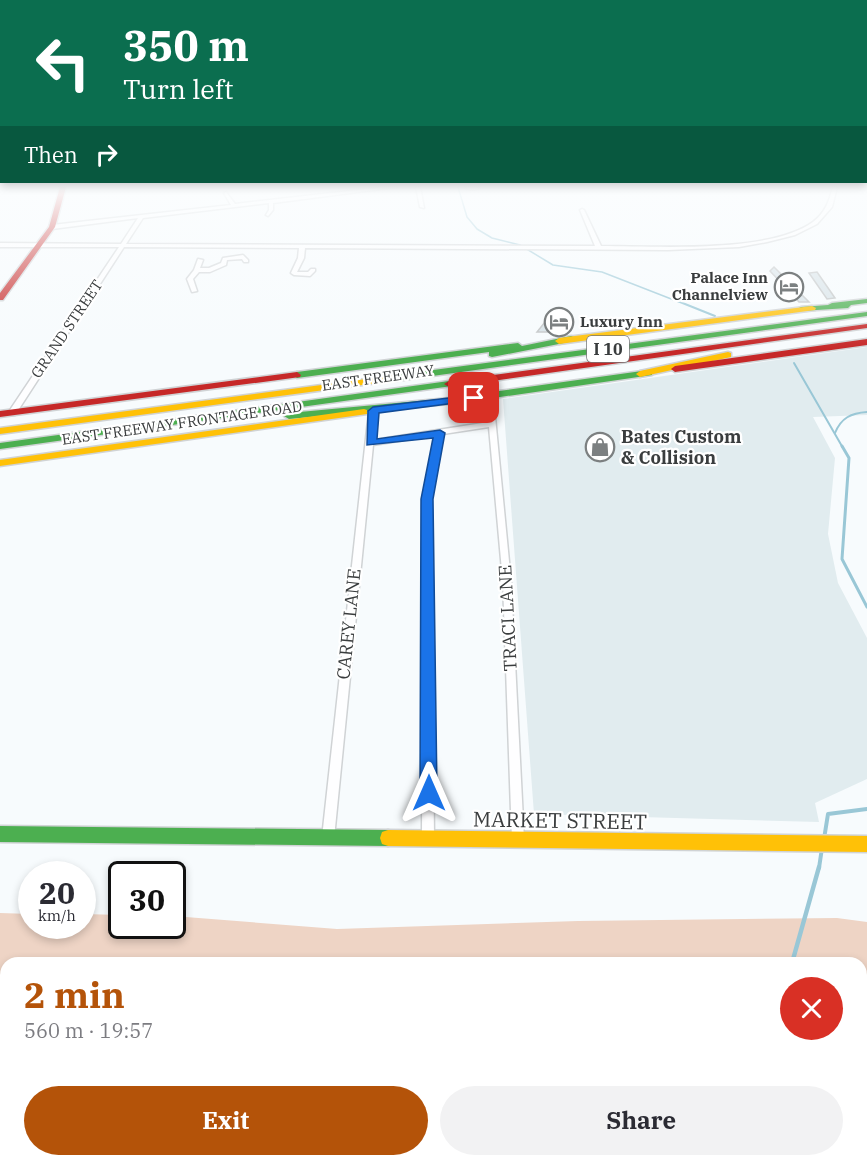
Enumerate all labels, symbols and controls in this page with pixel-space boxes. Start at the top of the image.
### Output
text: 350 m [123,18,249,73]
icon: left [24,24,102,102]
text: Turn left [123,71,234,106]
icon: right [90,138,123,171]
text: Then [24,140,78,169]
place label: Palace Inn Channelview [672,268,768,304]
hotel icon: Palace Inn Channelview [773,271,805,303]
street label: GRAND STREET [27,276,107,382]
hotel icon: Luxury Inn [543,306,575,338]
place label: Luxury Inn [580,312,663,331]
road number: I 10 [587,336,629,362]
street label: EAST FREEWAY [320,360,436,395]
pin [448,372,499,423]
icon: arrive [457,381,490,414]
street label: EAST FREEWAY FRONTAGE ROAD [60,396,303,449]
place label: Bates Custom & Collision [621,425,742,469]
shop icon: Bates Custom & Collision [584,431,616,463]
street label: TRACI LANE [493,564,522,672]
street label: CAREY LANE [331,567,366,681]
position arrow [397,761,461,825]
street label: MARKET STREET [473,804,647,836]
speed limit sign: 30 [108,861,186,939]
text: 20 [39,873,75,912]
text: km/h [38,906,76,925]
text: 2 min [24,971,125,1018]
button: close [780,977,843,1040]
text: 560 m · 19:57 [24,1017,153,1044]
button: Exit [24,1086,428,1155]
button: Share [440,1086,843,1155]

